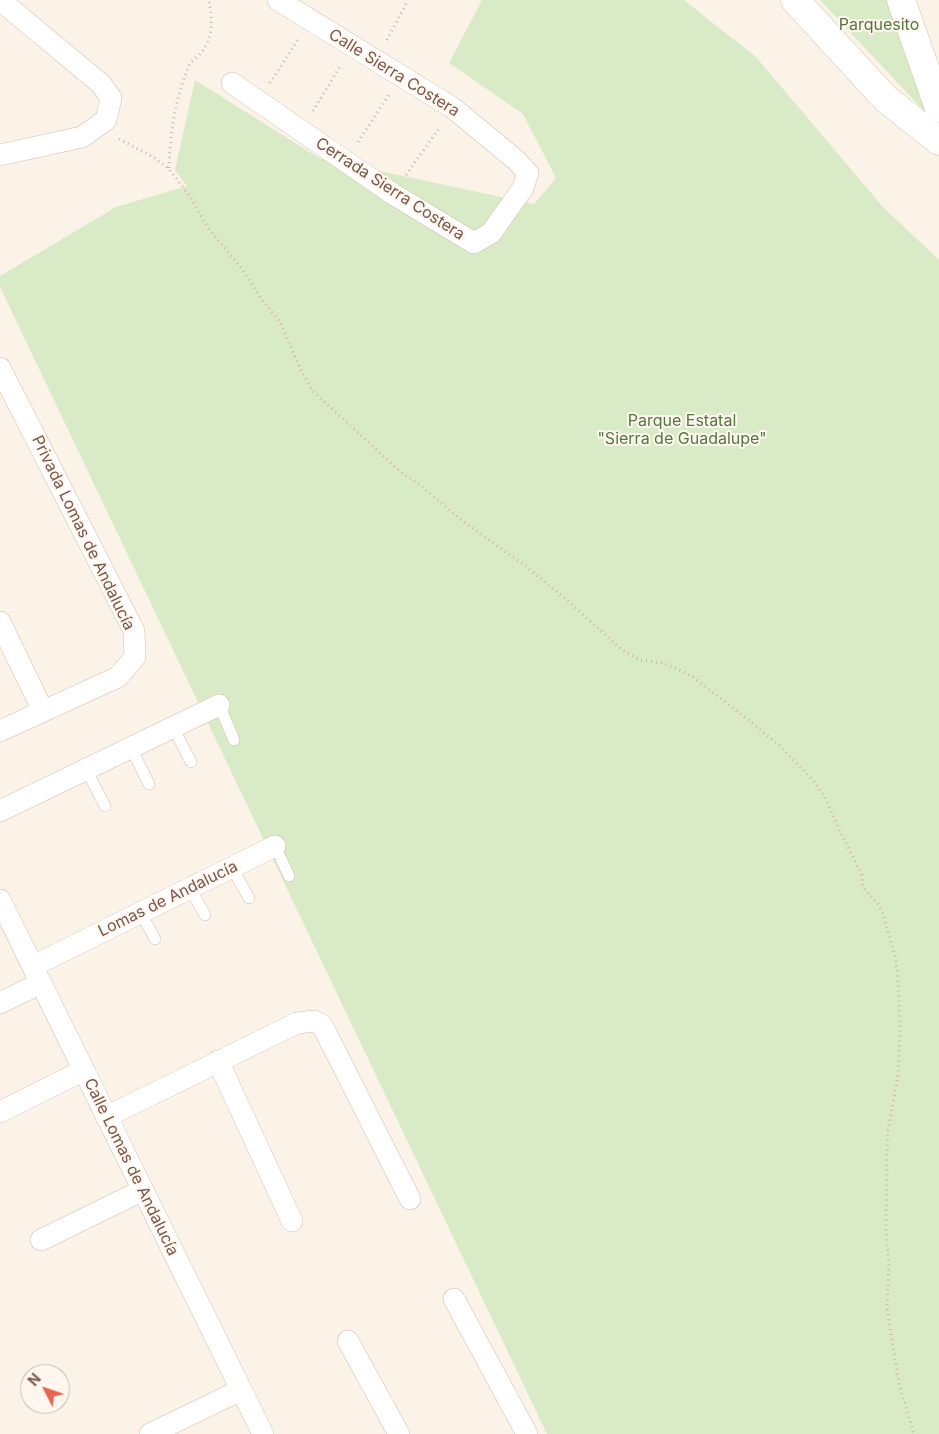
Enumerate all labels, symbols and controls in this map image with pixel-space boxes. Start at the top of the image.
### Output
park label: Parquesito [839,15,919,35]
street label: Calle Sierra Costera [325,25,463,121]
street label: Cerrada Sierra Costera [312,134,468,244]
park label: Parque Estatal "Sierra de Guadalupe" [597,411,767,449]
street label: Privada Lomas de Andalucía [27,432,139,634]
street label: Lomas de Andalucía [95,857,241,941]
street label: Calle Lomas de Andalucía [80,1075,182,1259]
north arrow [20,1364,70,1414]
text: N [24,1370,44,1389]

